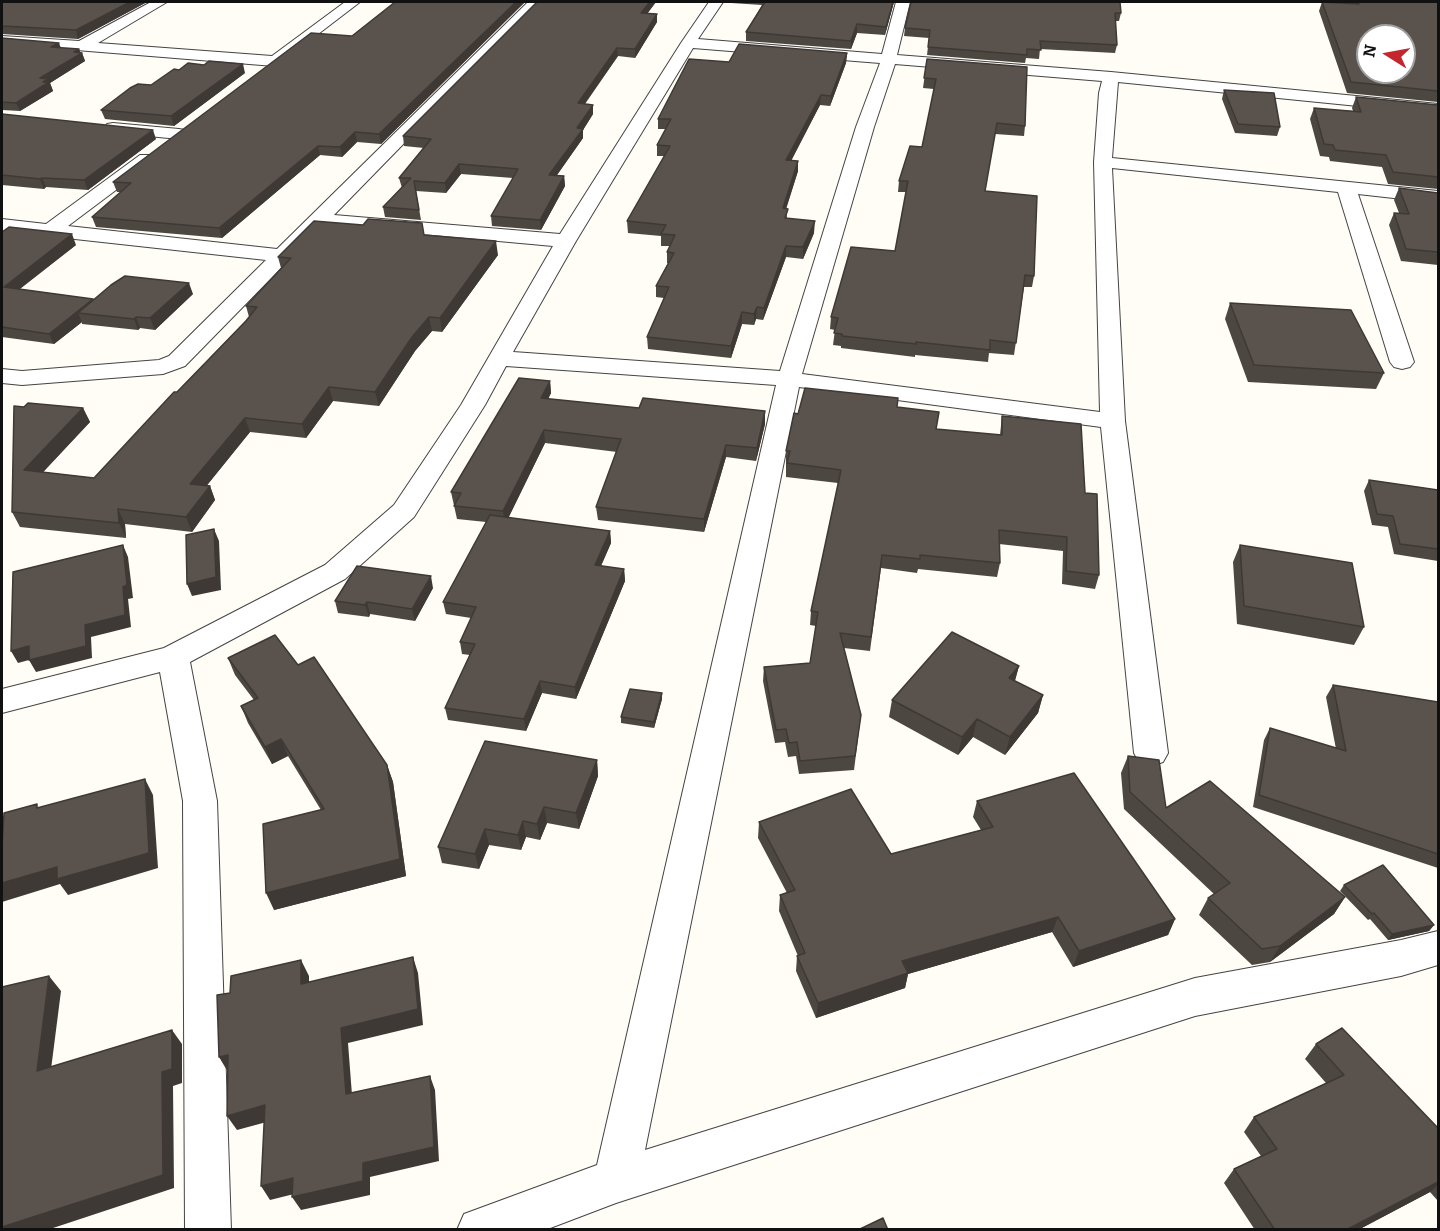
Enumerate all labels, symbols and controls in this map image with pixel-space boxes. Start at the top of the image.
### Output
north arrow [1356,24,1416,84]
text: N [1359,43,1380,59]

